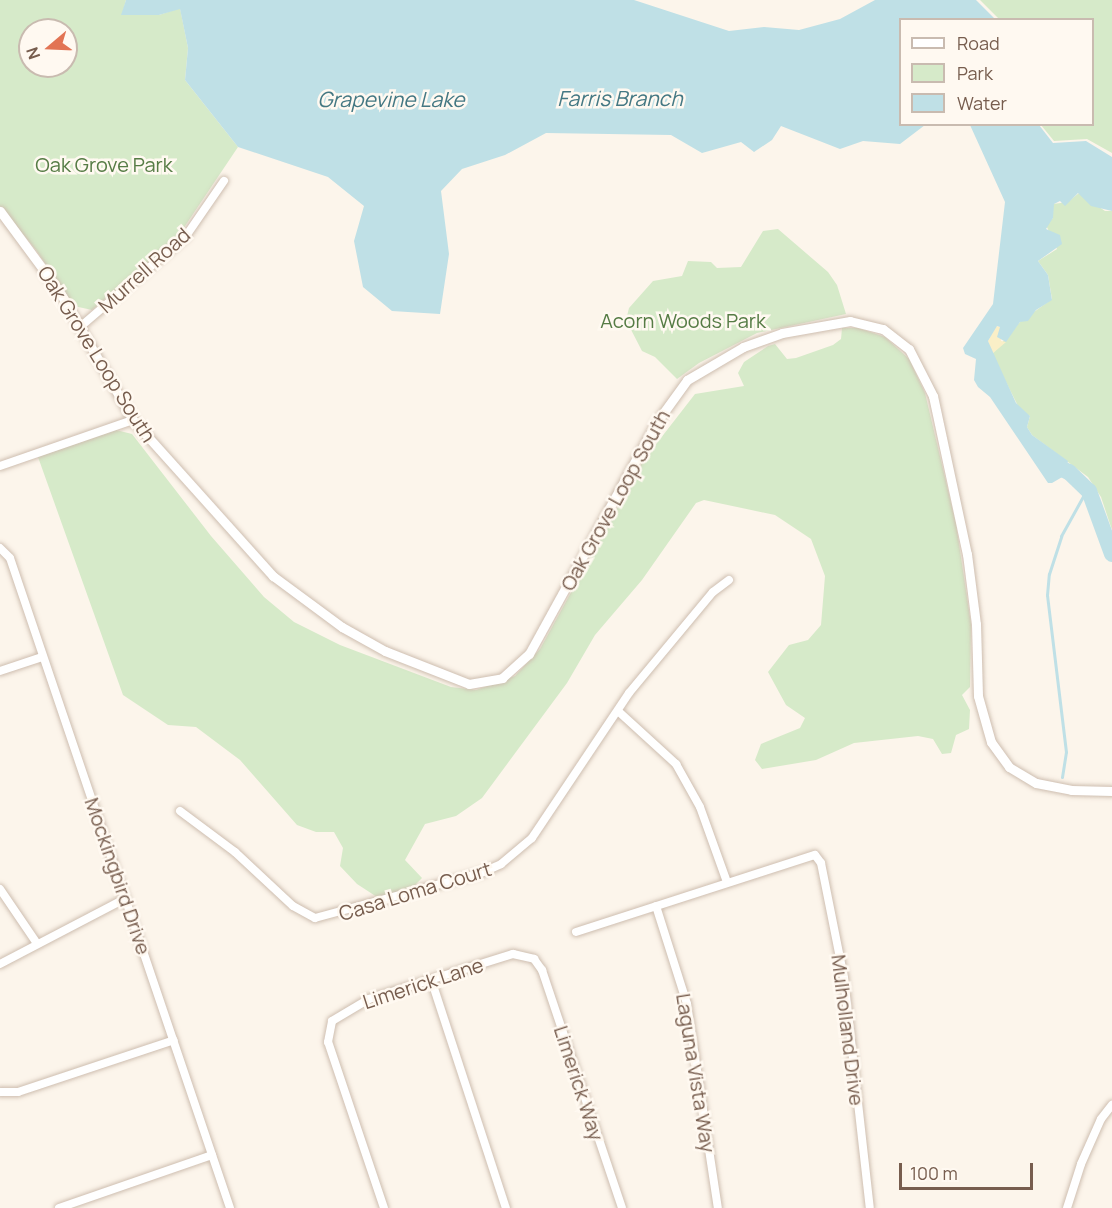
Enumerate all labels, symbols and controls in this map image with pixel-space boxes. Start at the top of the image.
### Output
north arrow [18,18,78,78]
legend [899,18,1094,126]
text: Road [957,31,1000,55]
text: N [21,44,45,62]
text: Park [957,61,993,85]
water label: Farris Branch [557,85,683,111]
water label: Grapevine Lake [317,86,465,112]
text: Water [957,91,1007,115]
park label: Oak Grove Park [35,152,173,176]
street label: Murrell Road [93,222,195,318]
street label: Oak Grove Loop South [33,262,161,446]
park label: Acorn Woods Park [600,308,766,332]
street label: Oak Grove Loop South [555,405,675,595]
street label: Mockingbird Drive [80,794,156,958]
street label: Casa Loma Court [336,856,494,926]
street label: Limerick Lane [360,952,486,1014]
street label: Mulholland Drive [827,953,869,1107]
street label: Laguna Vista Way [672,992,720,1154]
street label: Limerick Way [549,1023,609,1143]
scale bar [902,1151,1036,1189]
text: 100 m [910,1161,958,1185]

